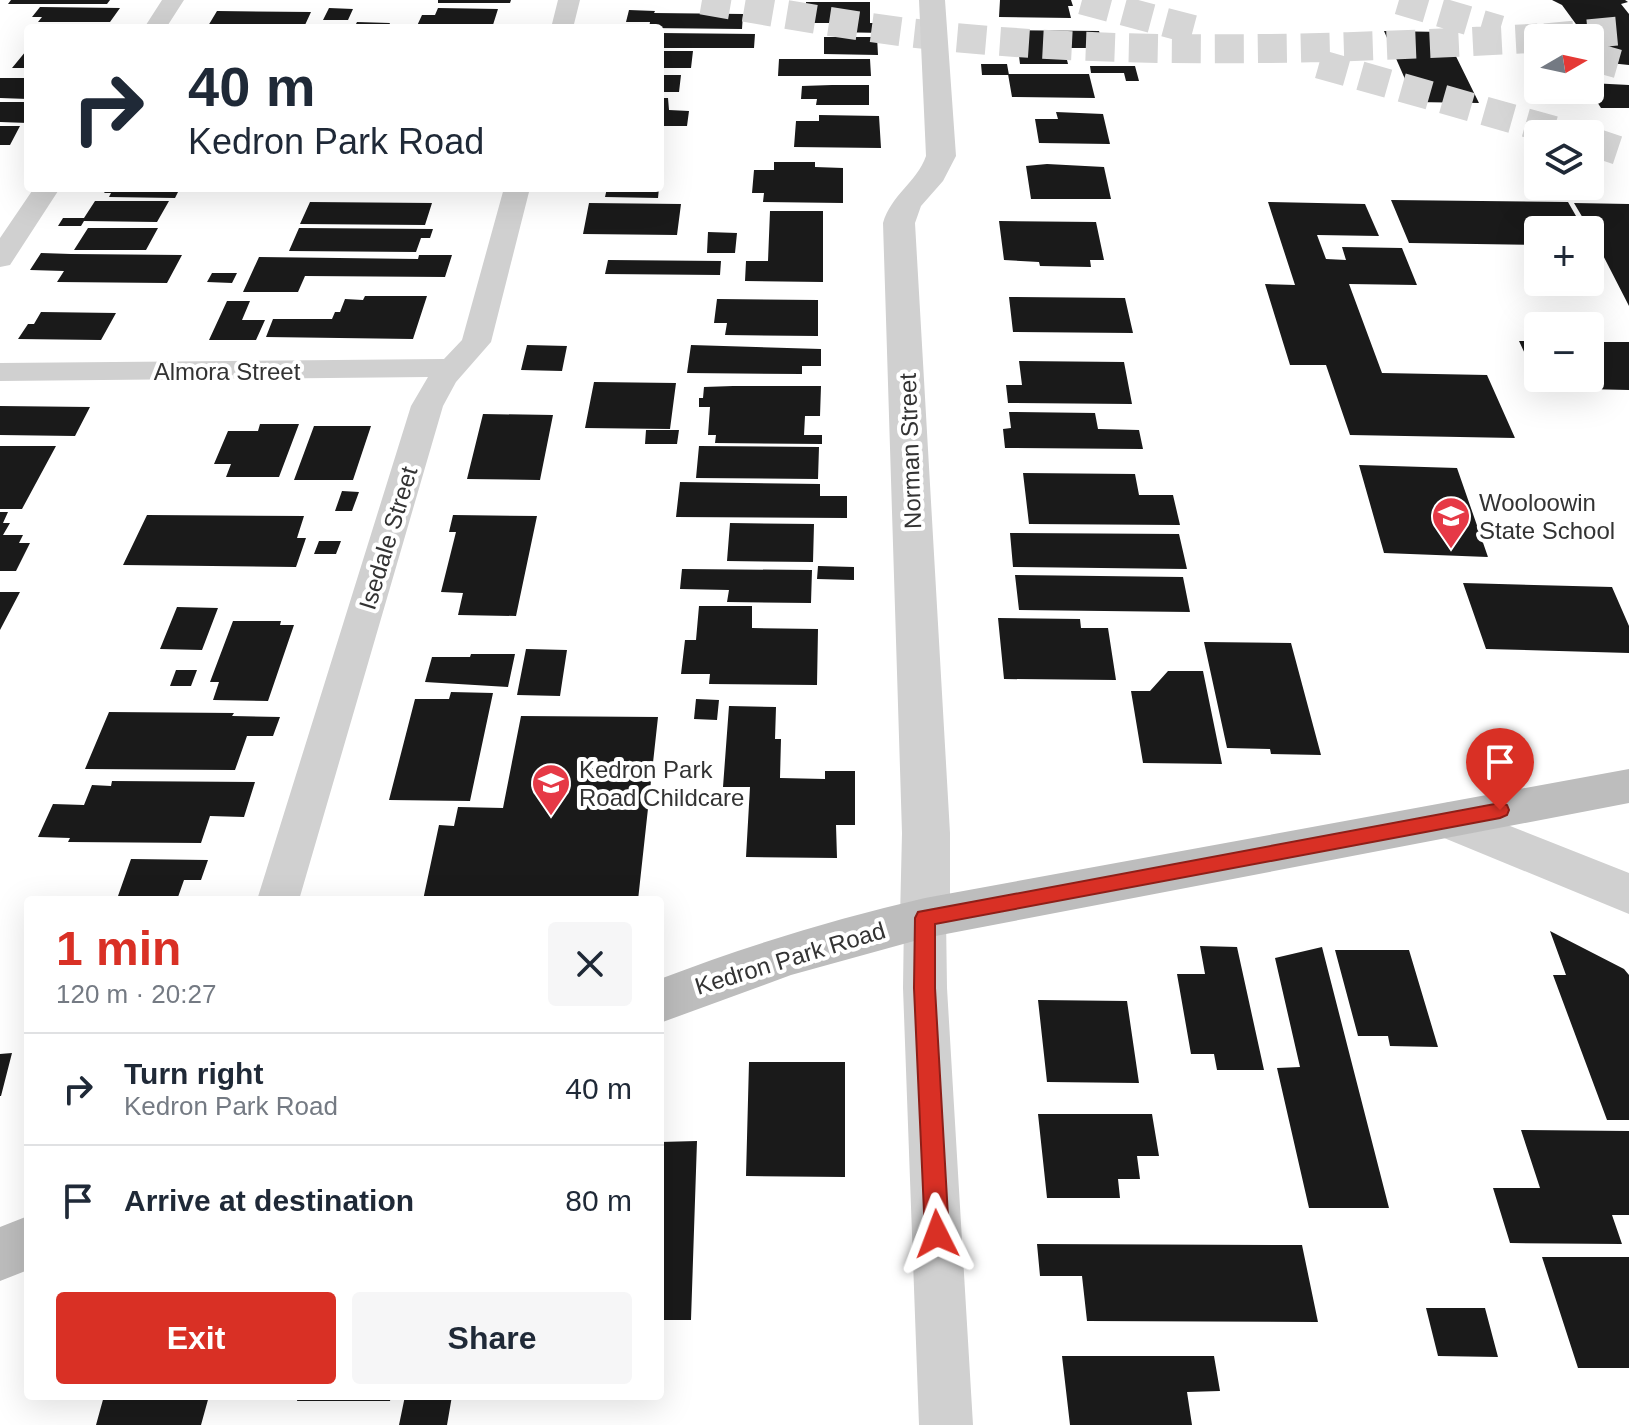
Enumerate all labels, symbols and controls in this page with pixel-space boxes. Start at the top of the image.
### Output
north arrow [1524,24,1604,104]
map controls [1524,24,1604,392]
text: 40 m [188,55,316,118]
icon: right [56,56,160,160]
button: layers [1524,120,1604,200]
text: Kedron Park Road [188,121,484,162]
button: + [1524,216,1604,296]
button: − [1524,312,1604,392]
street label: Almora Street [154,358,301,385]
street label: Norman Street [894,372,926,529]
street label: Isedale Street [353,463,423,613]
place label: Wooloowin State School [1479,489,1615,544]
school or university icon: Wooloowin State School [1430,495,1472,550]
pin [1466,728,1534,810]
icon: arrive [1478,740,1522,784]
place label: Kedron Park Road Childcare [579,756,744,811]
school or university icon: Kedron Park Road Childcare [530,762,572,817]
street label: Kedron Park Road [692,916,888,1000]
text: 1 min [56,922,181,975]
button: close [548,922,632,1006]
text: 120 m · 20:27 [56,979,216,1009]
text: Turn right [124,1057,263,1090]
icon: right [56,1067,100,1111]
text: 40 m [565,1072,632,1105]
text: Kedron Park Road [124,1091,338,1121]
icon: arrive [56,1179,100,1223]
text: Arrive at destination [124,1184,414,1217]
text: 80 m [565,1184,632,1217]
position arrow [895,1192,979,1276]
button: Exit [56,1292,336,1384]
button: Share [352,1292,632,1384]

